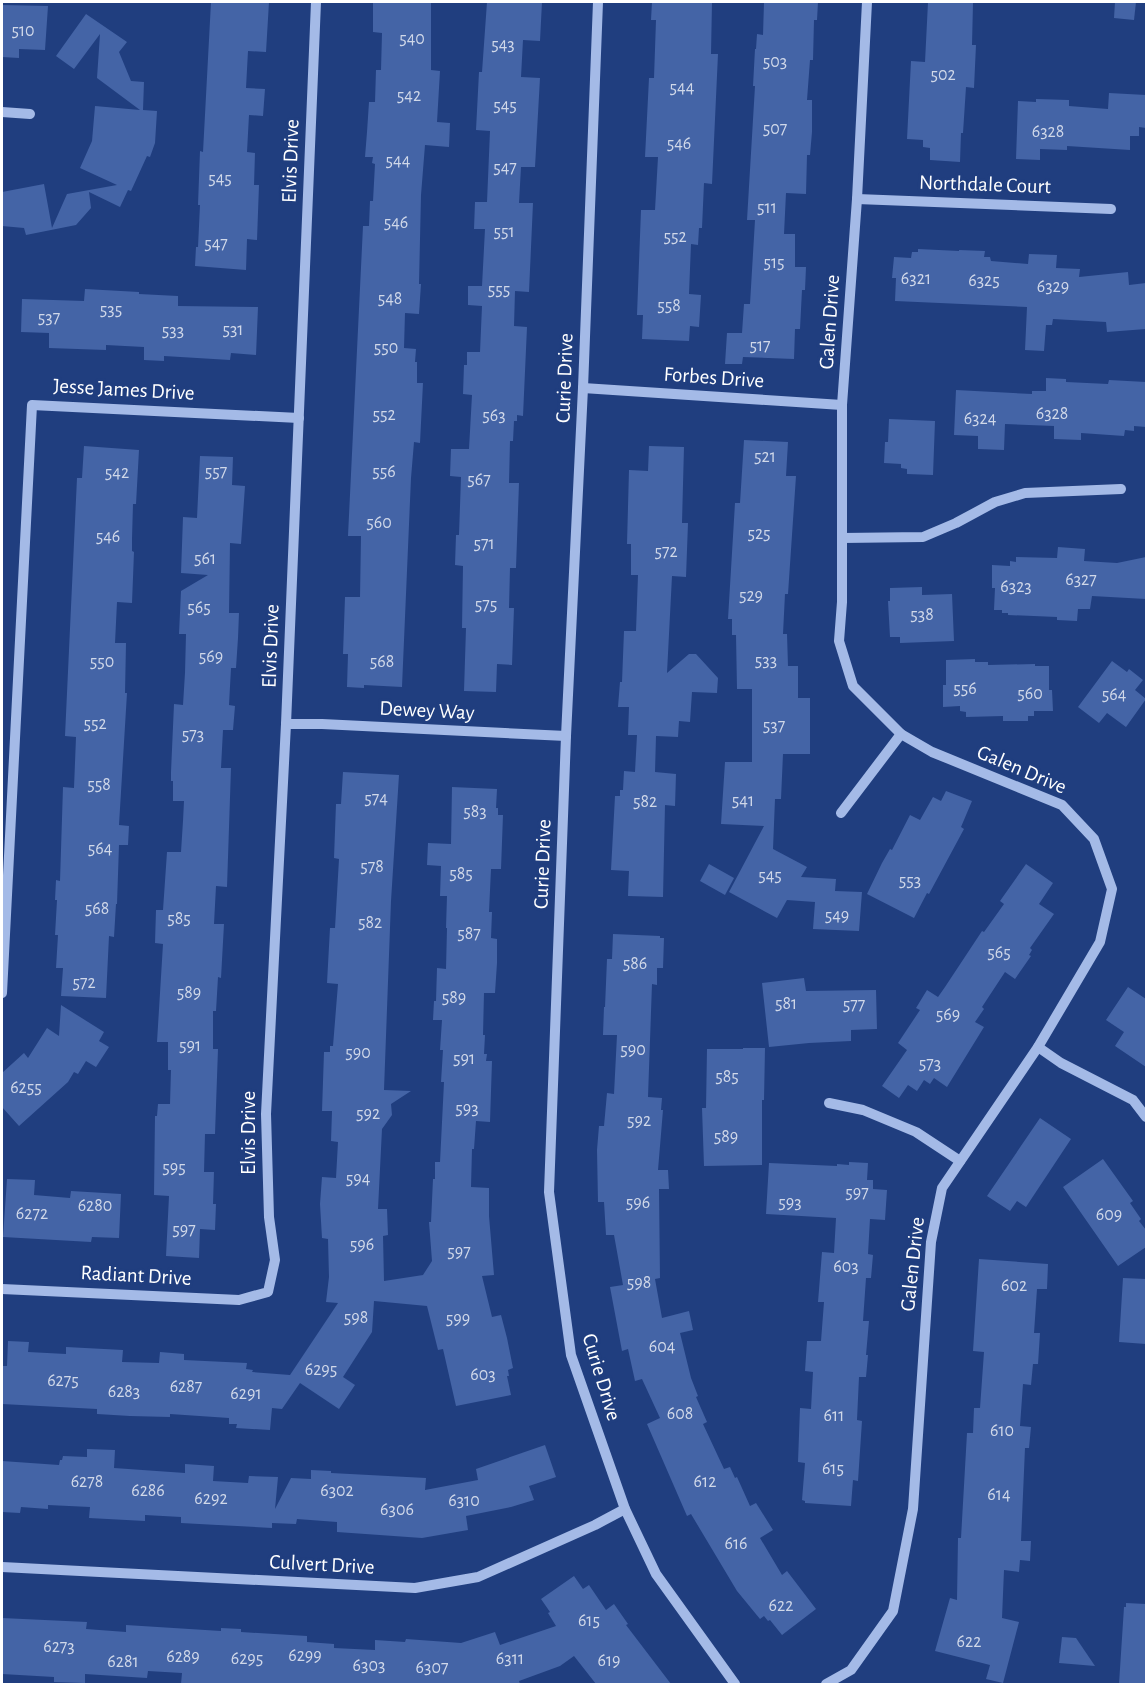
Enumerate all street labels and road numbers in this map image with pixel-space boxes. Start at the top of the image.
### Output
street label: Elvis Drive [279,119,302,203]
street label: Northdale Court [919,172,1052,197]
street label: Galen Drive [816,274,843,370]
street label: Curie Drive [552,333,577,423]
street label: Forbes Drive [663,364,765,391]
street label: Jesse James Drive [53,375,195,404]
street label: Elvis Drive [259,604,282,688]
street label: Dewey Way [379,698,475,723]
street label: Galen Drive [974,741,1070,798]
street label: Curie Drive [530,819,555,909]
street label: Elvis Drive [238,1091,259,1175]
street label: Galen Drive [897,1216,928,1312]
street label: Radiant Drive [80,1262,192,1289]
street label: Curie Drive [578,1331,625,1423]
street label: Culvert Drive [269,1551,375,1578]

